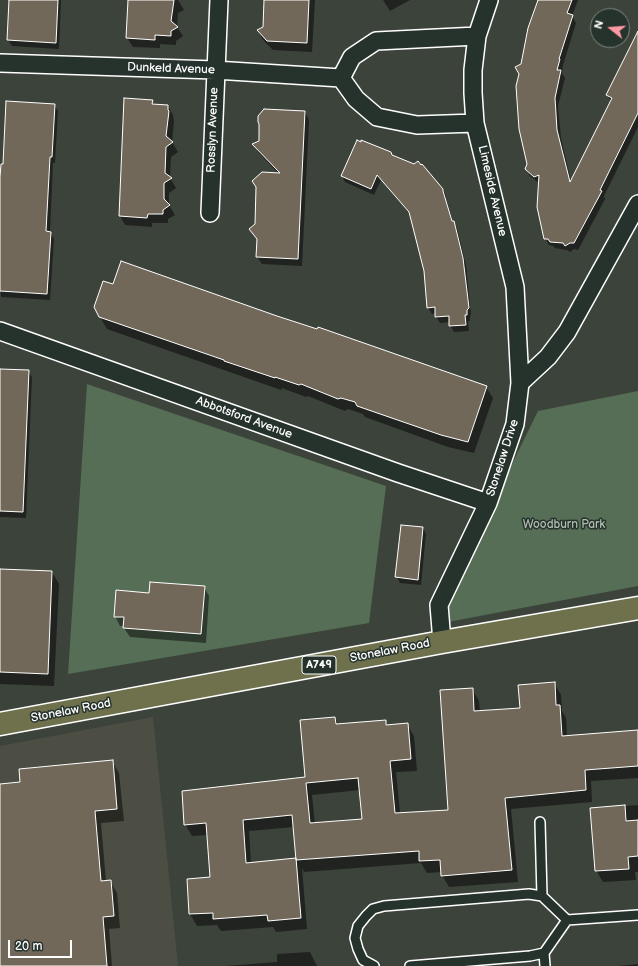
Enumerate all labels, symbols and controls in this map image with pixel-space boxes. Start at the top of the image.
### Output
north arrow [590,8,630,48]
text: N [592,19,606,30]
street label: Dunkeld Avenue [127,60,215,78]
street label: Rosslyn Avenue [204,87,222,173]
street label: Limeside Avenue [475,144,509,238]
street label: Abbotsford Avenue [194,394,294,442]
street label: Stonelaw Drive [484,418,522,498]
park label: Woodburn Park [523,518,605,532]
street label: Stonelaw Road [349,636,431,666]
road number: A749 [302,656,336,674]
street label: Stonelaw Road [30,696,112,726]
scale bar [10,932,74,958]
text: 20 m [15,939,42,954]

